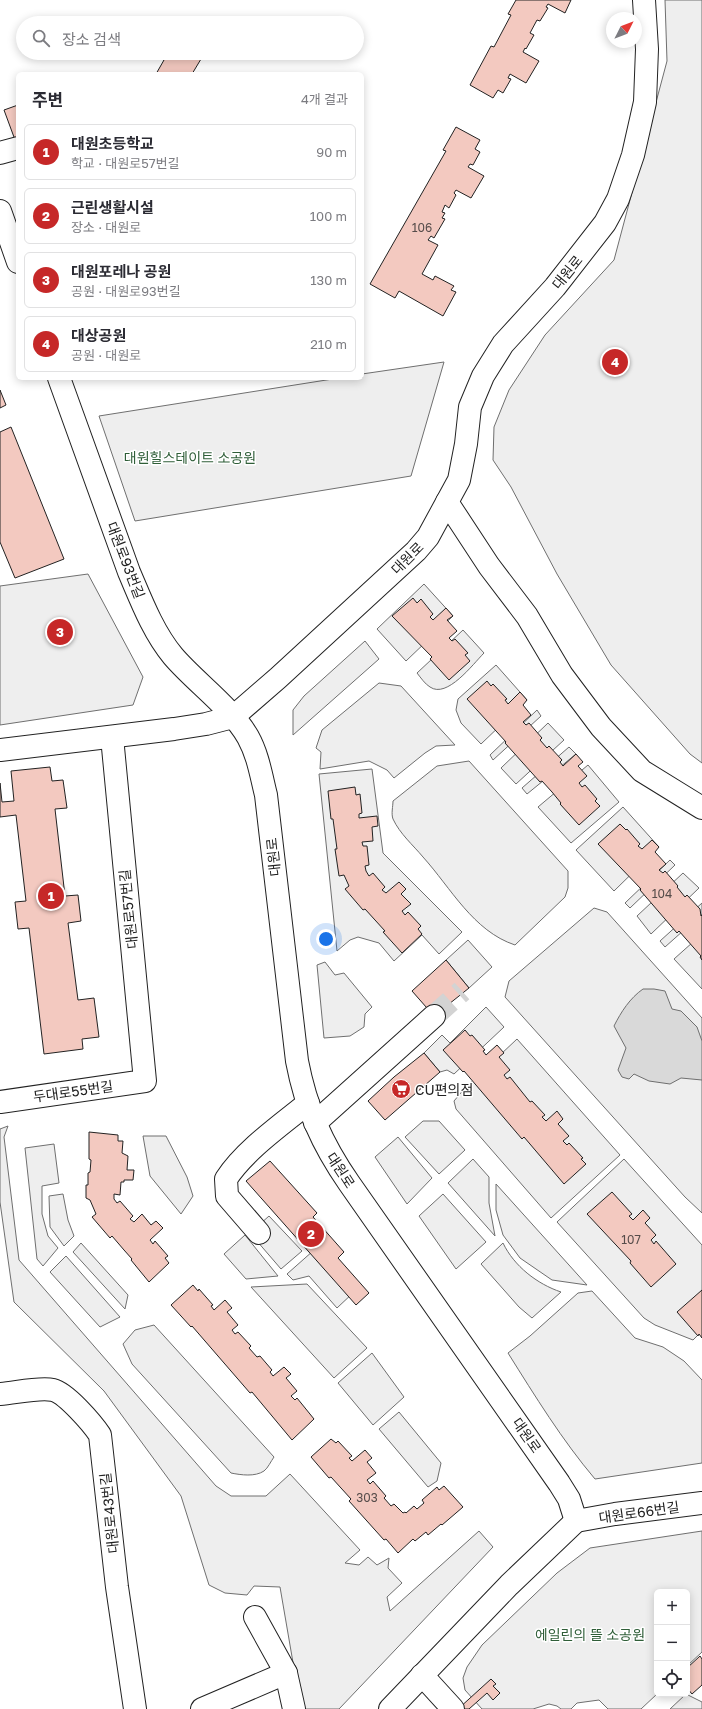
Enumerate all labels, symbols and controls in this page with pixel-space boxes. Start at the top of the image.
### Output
north arrow [606,12,642,48]
search box [16,16,364,60]
icon: search [30,27,52,49]
text: 장소 검색 [62,30,121,48]
text: 주변 [32,89,63,110]
text: 4개 결과 [301,91,348,107]
text: 대원초등학교 [71,134,154,152]
text: 1 [43,144,49,160]
text: 90 m [316,144,347,160]
text: 학교 · 대원로57번길 [71,155,180,171]
text: 근린생활시설 [71,198,154,216]
text: 2 [42,208,50,224]
text: 100 m [310,208,347,224]
text: 장소 · 대원로 [71,219,141,235]
house number: 106 [412,220,432,235]
street label: 대원로 [548,252,586,292]
text: 대원포레나 공원 [71,262,171,280]
text: 3 [42,272,50,288]
text: 130 m [310,272,347,288]
text: 공원 · 대원로93번길 [71,283,181,299]
text: 대상공원 [71,326,126,344]
text: 4 [42,336,50,352]
text: 210 m [310,336,347,352]
text: 공원 · 대원로 [71,347,141,363]
pin: 4 [602,347,628,377]
park label: 대원힐스테이트 소공원 [124,449,256,466]
street label: 대원로93번길 [104,519,148,601]
street label: 대원로 [387,538,427,578]
pin: 3 [47,617,73,647]
street label: 대원로 [263,837,283,877]
street label: 대원로57번길 [115,868,141,950]
pin: 1 [38,881,64,911]
house number: 104 [652,886,672,901]
your location [316,929,336,949]
street label: 두대로55번길 [32,1077,114,1105]
supermarket icon: CU편의점 [390,1078,412,1100]
place label: CU편의점 [415,1081,473,1098]
street label: 대원로 [323,1149,359,1191]
pin: 2 [298,1219,324,1249]
house number: 107 [621,1232,641,1247]
street label: 대원로 [509,1414,545,1456]
street label: 대원로43번길 [96,1472,122,1554]
house number: 303 [356,1490,378,1505]
street label: 대원로66번길 [598,1498,680,1526]
map controls [654,1589,690,1697]
button: + [654,1589,690,1625]
button: − [654,1625,690,1661]
park label: 에일린의 뜰 소공원 [535,1626,645,1643]
button: locate [654,1661,690,1697]

